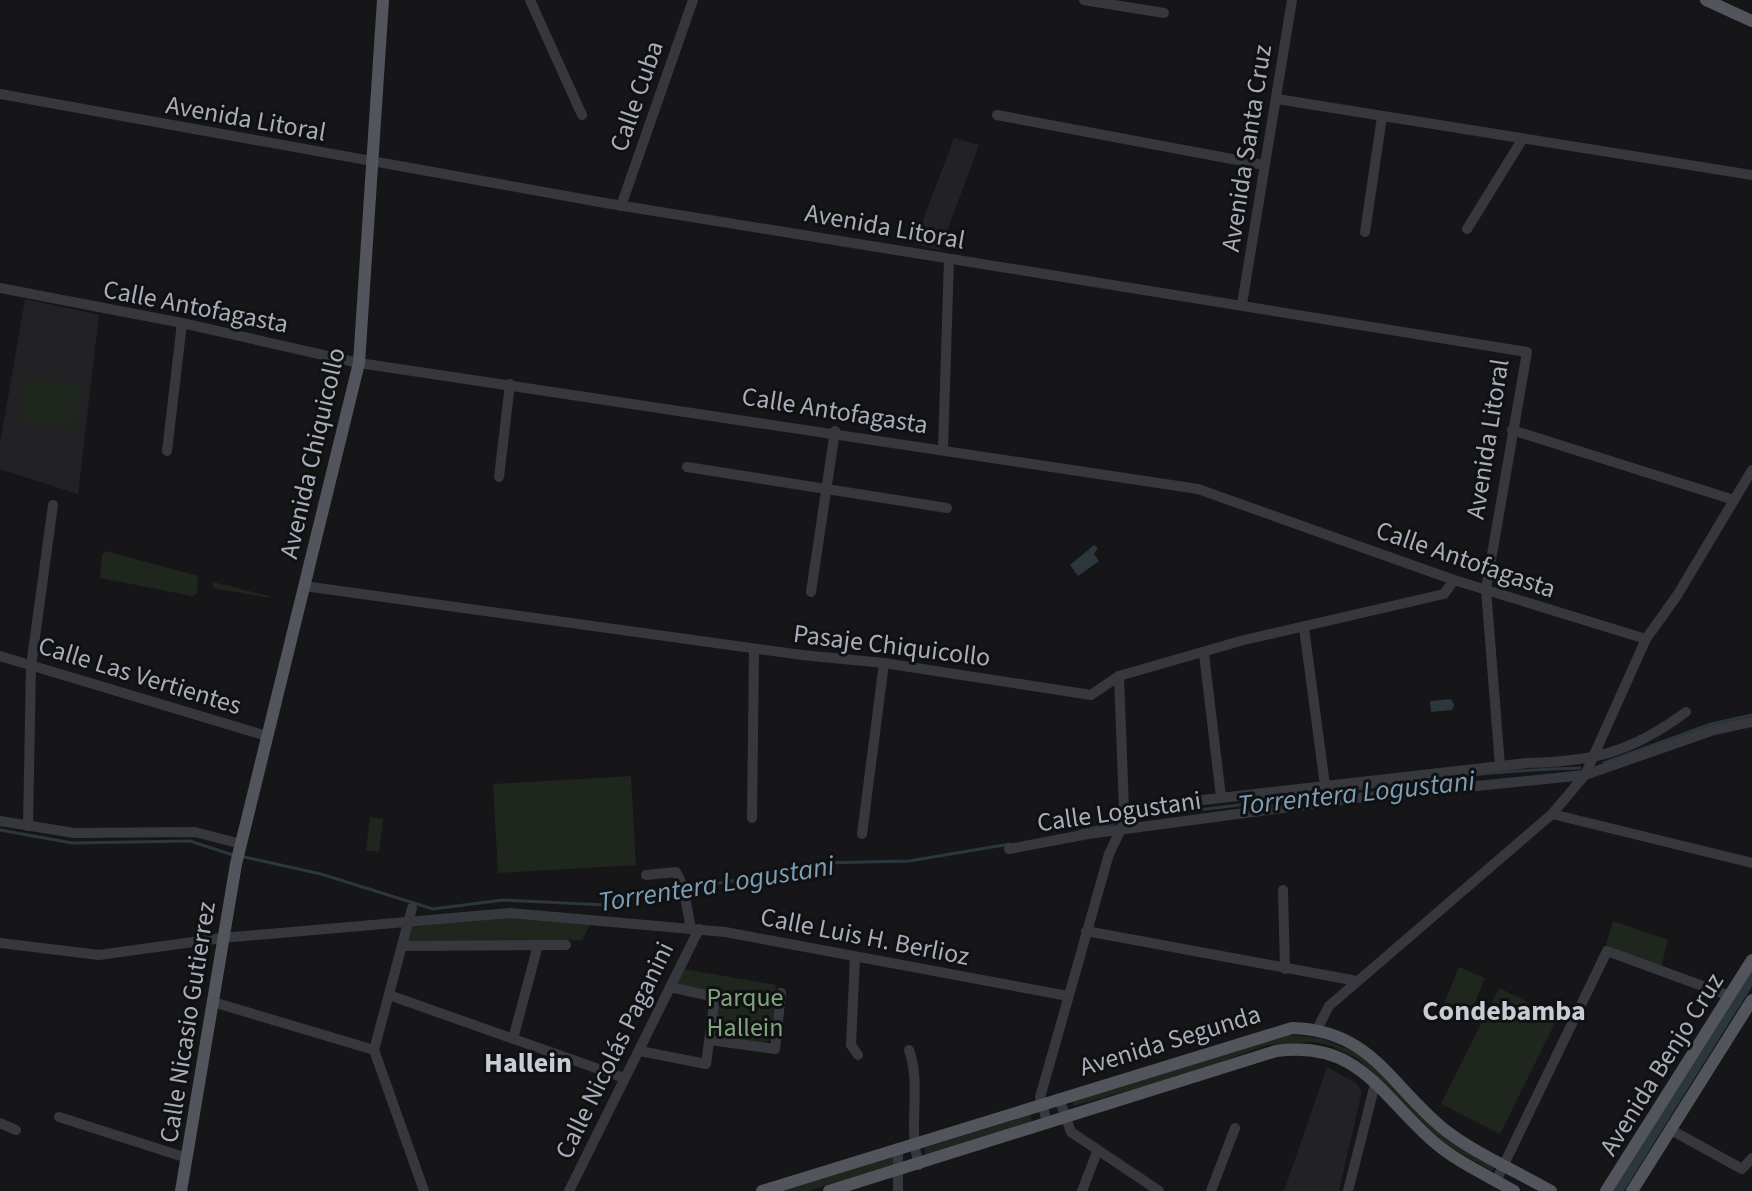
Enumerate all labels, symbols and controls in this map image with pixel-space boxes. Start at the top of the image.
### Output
street label: Calle Cuba [600,36,673,157]
street label: Avenida Santa Cruz [1212,42,1281,254]
street label: Avenida Litoral [163,86,329,151]
street label: Avenida Litoral [802,194,968,259]
street label: Calle Antofagasta [100,270,292,343]
street label: Avenida Chiquicollo [270,344,355,562]
street label: Avenida Litoral [1457,356,1518,522]
street label: Calle Antofagasta [739,378,931,443]
street label: Calle Antofagasta [1371,511,1561,608]
street label: Pasaje Chiquicollo [791,615,993,676]
street label: Calle Las Vertientes [34,627,246,724]
water label: Torrentera Logustani [1235,761,1477,825]
street label: Calle Logustani [1035,782,1203,841]
water label: Torrentera Logustani [595,846,837,922]
street label: Calle Luis H. Berlioz [757,898,973,975]
street label: Calle Nicasio Gutierrez [150,899,225,1145]
street label: Calle Nicolás Paganini [546,935,683,1165]
street label: Avenida Benjo Cruz [1590,966,1733,1163]
park label: Parque Hallein [707,979,783,1046]
district label: Condebamba [1422,991,1586,1031]
street label: Avenida Segunda [1075,995,1265,1086]
district label: Hallein [484,1043,572,1083]

